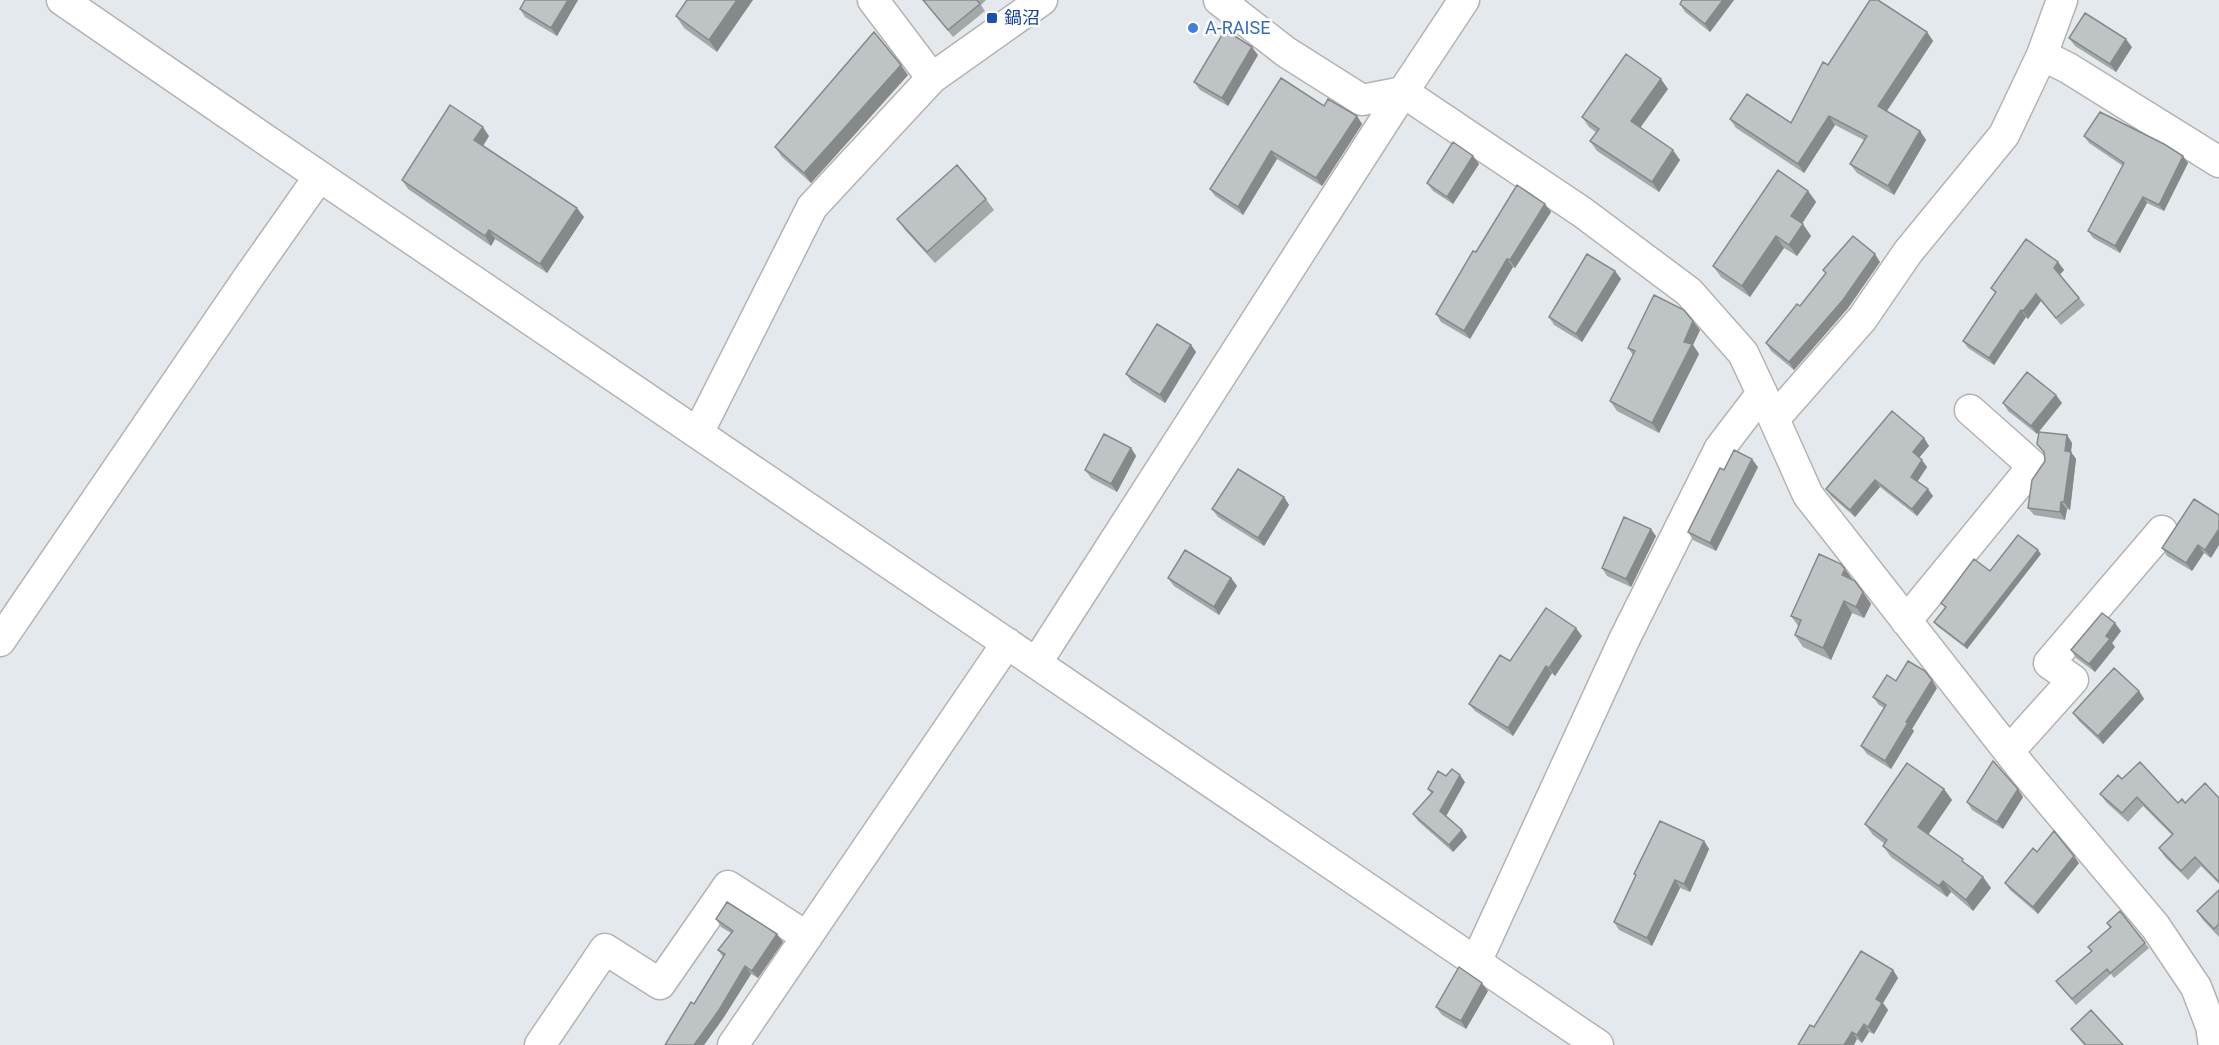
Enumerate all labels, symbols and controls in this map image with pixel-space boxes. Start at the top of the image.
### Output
place label: 鍋沼 [1004,7,1040,28]
marker: 鍋沼 [985,11,999,25]
place label: A-RAISE [1205,17,1270,38]
marker: A-RAISE [1186,21,1200,35]

